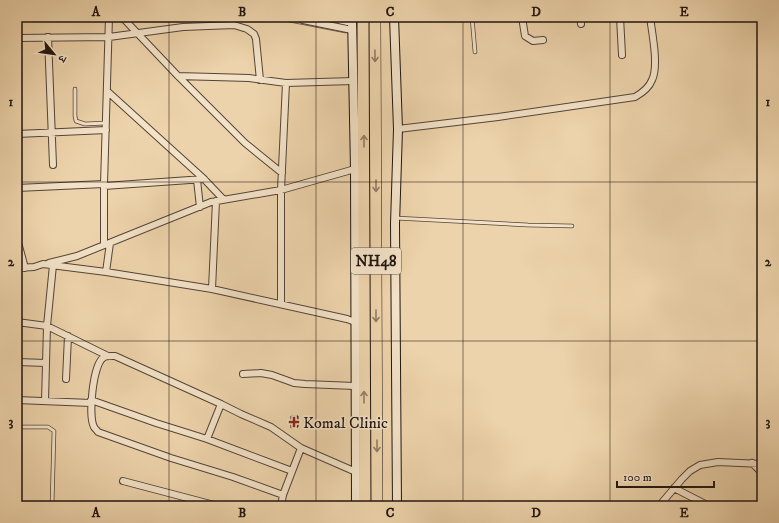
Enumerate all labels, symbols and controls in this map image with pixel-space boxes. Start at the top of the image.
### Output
text: A [91,4,101,20]
text: B [238,4,246,20]
text: C [386,4,395,20]
text: D [531,4,541,20]
text: E [679,4,689,20]
north arrow [34,34,74,74]
one-way arrow [371,49,379,62]
text: उ [54,52,70,65]
text: 1 [9,94,14,110]
text: 1 [766,94,771,110]
one-way arrow [360,135,368,148]
one-way arrow [372,179,380,192]
road number: NH48 [351,248,401,274]
text: 2 [8,254,15,270]
text: 2 [765,254,772,270]
one-way arrow [372,309,380,322]
one-way arrow [360,391,368,404]
place label: Komal Clinic [303,413,388,433]
text: 3 [9,414,14,430]
text: 3 [766,414,771,430]
marker: Komal Clinic [288,416,300,428]
one-way arrow [373,439,381,452]
scale bar [617,463,714,489]
text: 100 m [623,470,652,485]
text: A [91,505,101,521]
text: B [238,505,246,521]
text: C [386,505,395,521]
text: D [531,505,541,521]
text: E [679,505,689,521]

